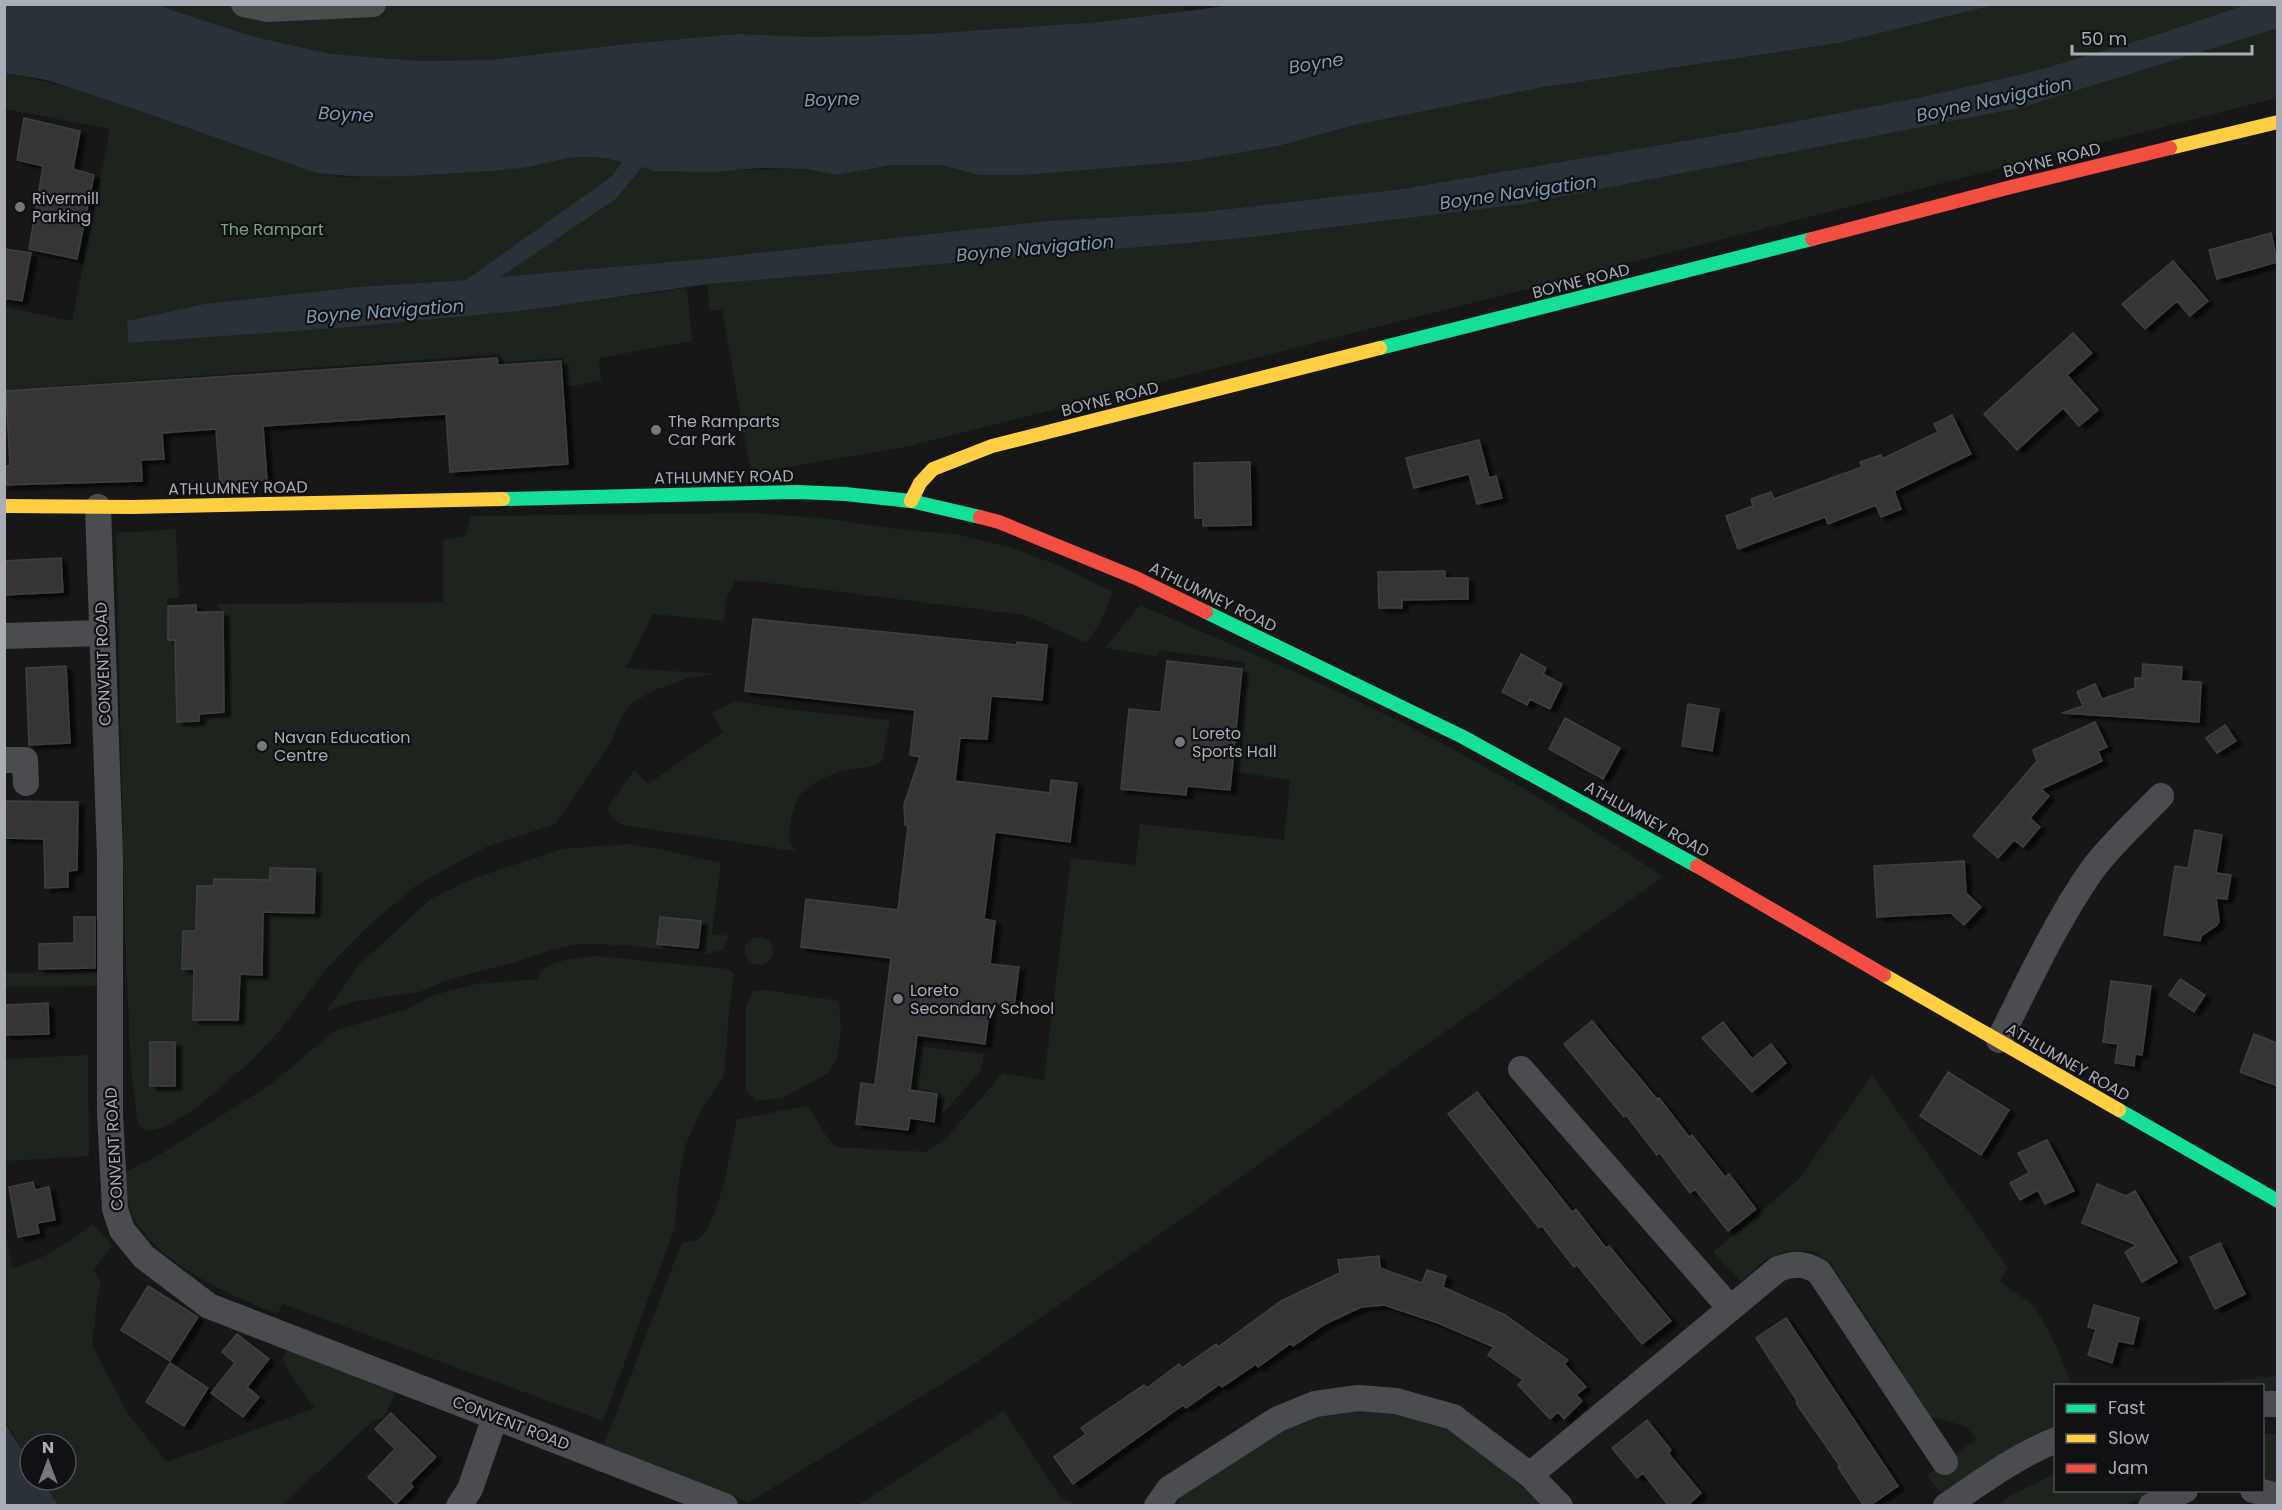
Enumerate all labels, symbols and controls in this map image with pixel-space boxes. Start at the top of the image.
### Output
scale bar [2072,18,2252,56]
text: 50 m [2081,26,2127,51]
water label: Boyne [1287,46,1345,80]
water label: Boyne Navigation [1914,70,2074,128]
water label: Boyne [804,86,860,112]
water label: Boyne [318,100,374,128]
street label: BOYNE ROAD [2001,137,2103,183]
water label: Boyne Navigation [1438,169,1598,215]
place label: Rivermill Parking [32,187,99,228]
marker: Rivermill Parking [13,200,27,214]
park label: The Rampart [220,218,324,241]
water label: Boyne Navigation [955,229,1115,267]
street label: BOYNE ROAD [1530,258,1632,304]
water label: Boyne Navigation [305,293,465,329]
street label: BOYNE ROAD [1059,376,1161,422]
place label: The Ramparts Car Park [668,410,780,451]
marker: The Ramparts Car Park [649,423,663,437]
street label: ATHLUMNEY ROAD [654,464,794,490]
street label: ATHLUMNEY ROAD [168,475,308,501]
street label: ATHLUMNEY ROAD [1145,556,1281,638]
street label: CONVENT ROAD [89,602,117,726]
place label: Loreto Sports Hall [1192,722,1277,763]
place label: Navan Education Centre [274,726,410,767]
marker: Loreto Sports Hall [1173,735,1187,749]
marker: Navan Education Centre [255,739,269,753]
street label: ATHLUMNEY ROAD [1580,775,1714,863]
place label: Loreto Secondary School [910,979,1054,1020]
marker: Loreto Secondary School [891,992,905,1006]
street label: ATHLUMNEY ROAD [2002,1017,2134,1107]
street label: CONVENT ROAD [99,1087,129,1211]
legend [2054,1384,2264,1492]
street label: CONVENT ROAD [449,1390,573,1456]
text: Fast [2108,1395,2145,1420]
text: Slow [2108,1425,2150,1450]
north arrow [18,1432,78,1492]
text: N [42,1436,54,1459]
text: Jam [2108,1455,2148,1480]

